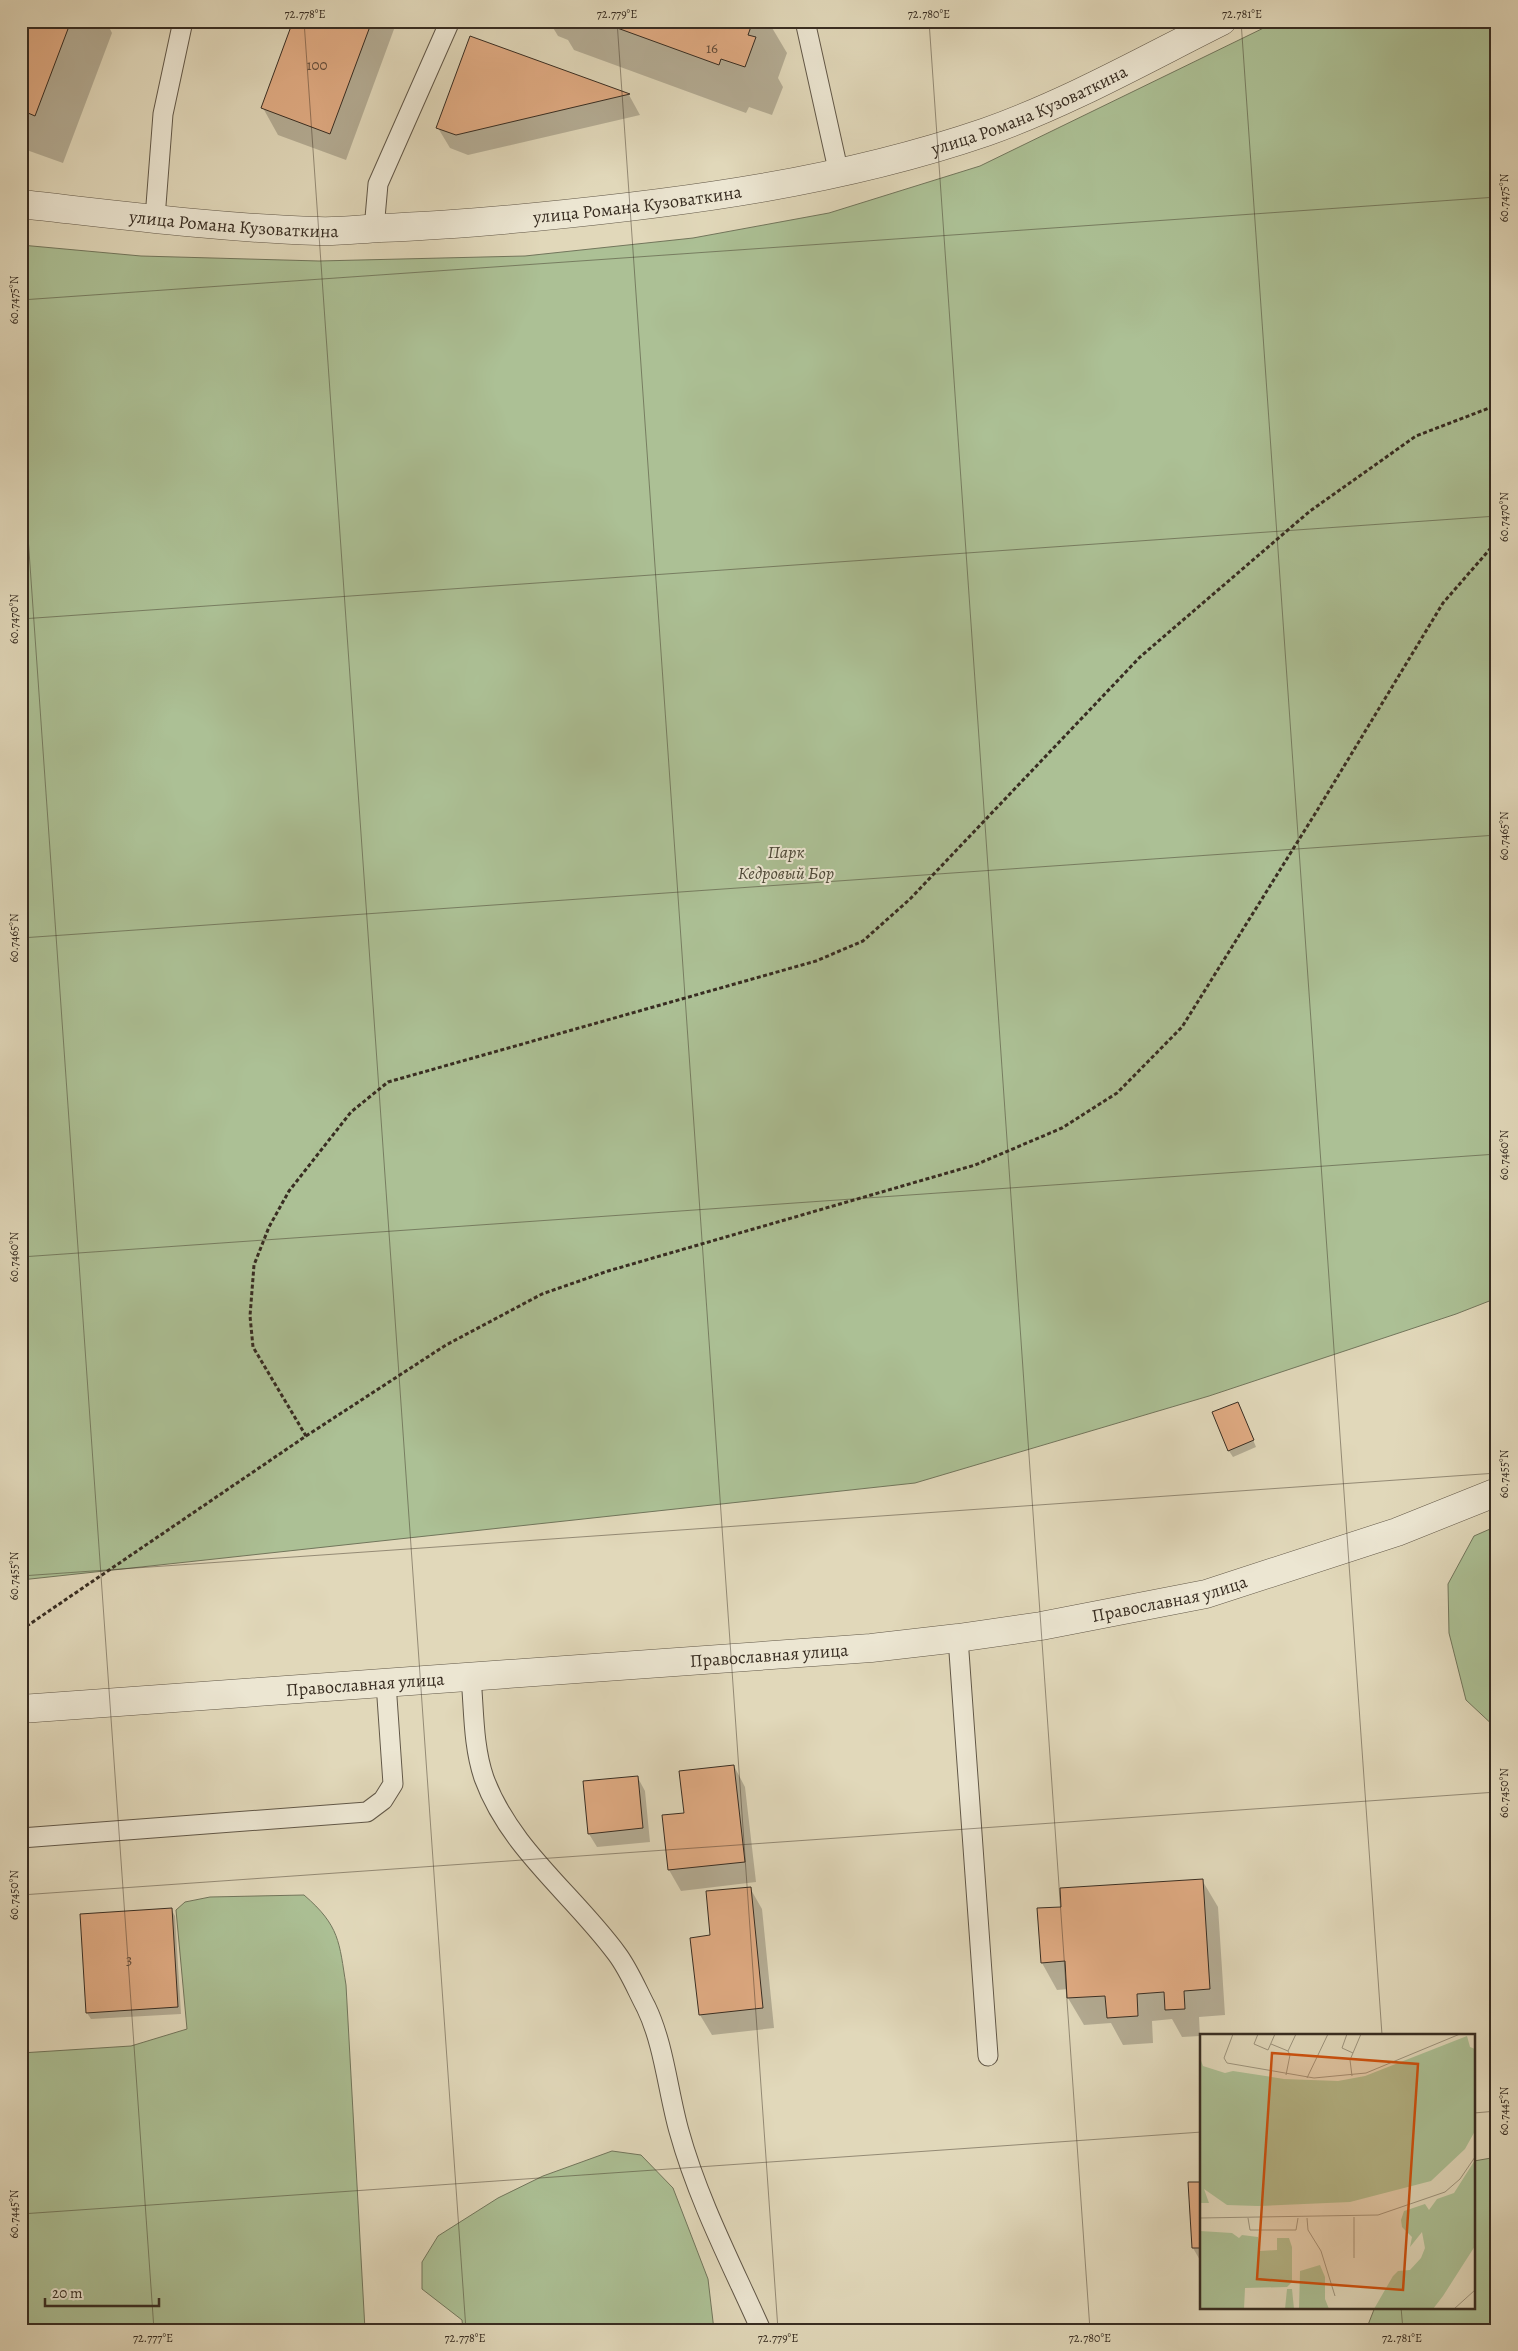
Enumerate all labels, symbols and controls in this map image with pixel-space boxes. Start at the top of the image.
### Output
text: 72.778°E [284,6,326,22]
text: 72.779°E [597,6,637,22]
text: 72.780°E [908,6,950,22]
text: 72.781°E [1222,6,1262,22]
house number: 16 [706,38,718,58]
house number: 100 [306,55,328,75]
street label: улица Романа Кузоваткина [927,59,1132,161]
text: 60.7475°N [1496,173,1512,222]
street label: улица Романа Кузоваткина [531,179,744,229]
street label: улица Романа Кузоваткина [127,204,340,243]
text: 60.7475°N [6,275,22,324]
text: 60.7470°N [1496,492,1512,542]
text: 60.7470°N [6,594,22,644]
text: 60.7465°N [1496,811,1512,861]
park label: Парк Кедровый Бор [738,840,834,885]
text: 60.7465°N [6,913,22,963]
text: 60.7460°N [1496,1130,1512,1180]
text: 60.7460°N [6,1232,22,1282]
text: 60.7455°N [1496,1449,1512,1498]
text: 60.7455°N [6,1551,22,1600]
street label: Православная улица [1090,1569,1251,1628]
street label: Православная улица [689,1638,850,1673]
street label: Православная улица [285,1667,446,1702]
text: 60.7450°N [1496,1768,1512,1818]
text: 60.7450°N [6,1870,22,1920]
house number: 3 [126,1950,132,1970]
inset map [1200,2034,1476,2308]
text: 60.7445°N [1496,2086,1512,2135]
text: 60.7445°N [6,2189,22,2238]
scale bar [45,2276,159,2308]
text: 20 m [52,2283,83,2303]
text: 72.777°E [133,2330,173,2346]
text: 72.778°E [444,2330,486,2346]
text: 72.779°E [758,2330,798,2346]
text: 72.780°E [1069,2330,1111,2346]
text: 72.781°E [1382,2330,1422,2346]

